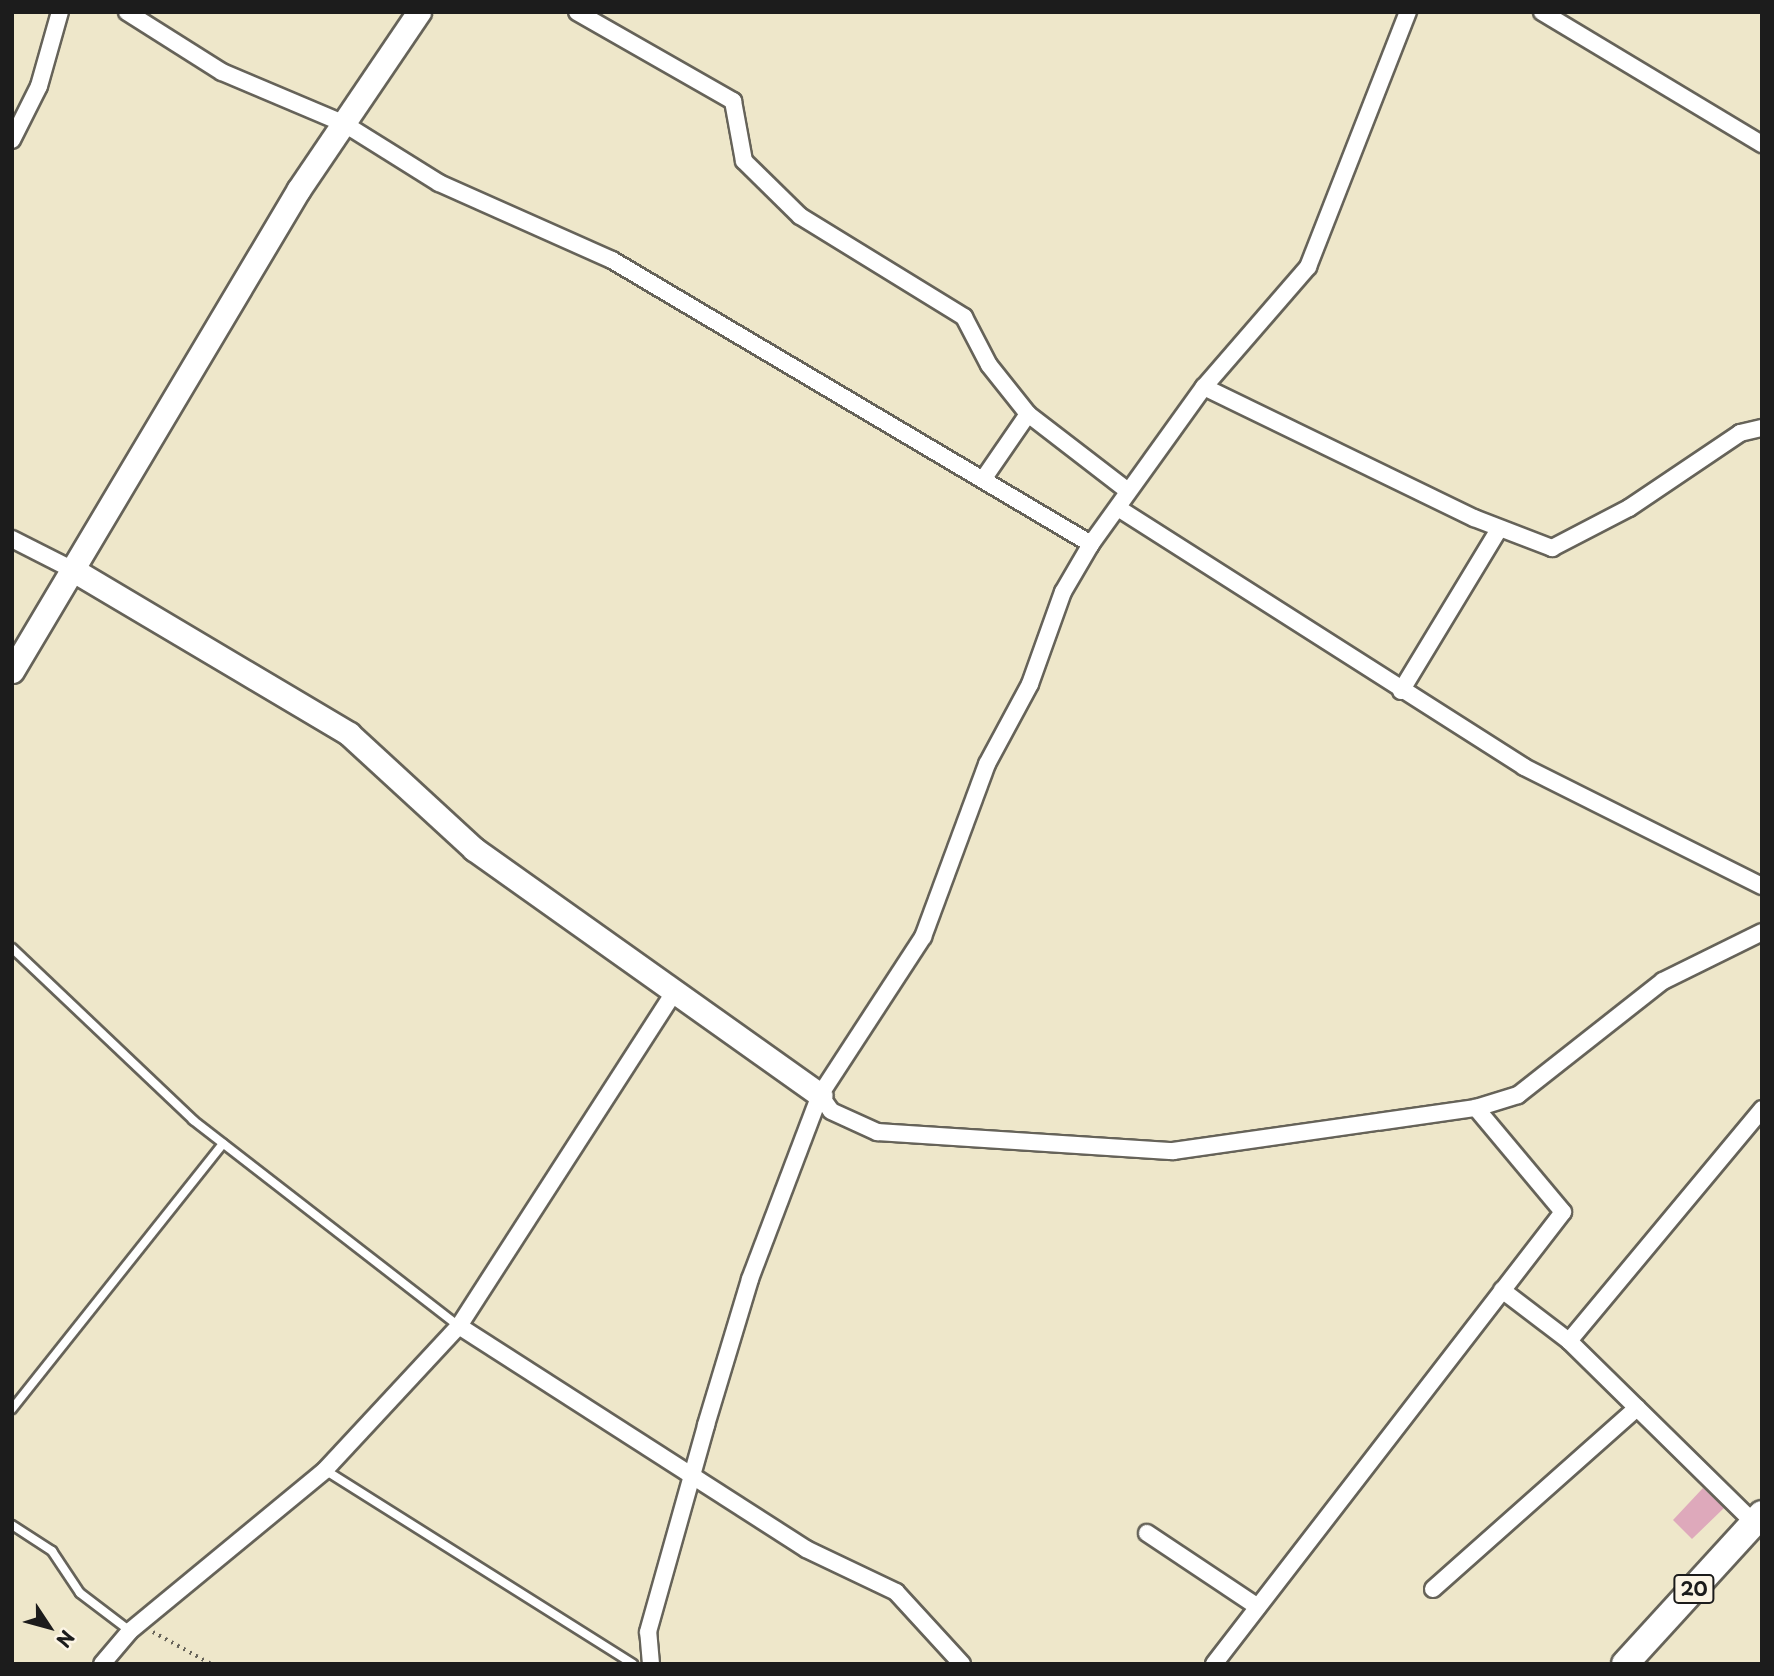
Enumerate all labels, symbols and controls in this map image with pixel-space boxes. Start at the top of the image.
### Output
road number: 20 [1673,1574,1715,1604]
north arrow [14,1592,84,1662]
text: N [50,1625,82,1654]

